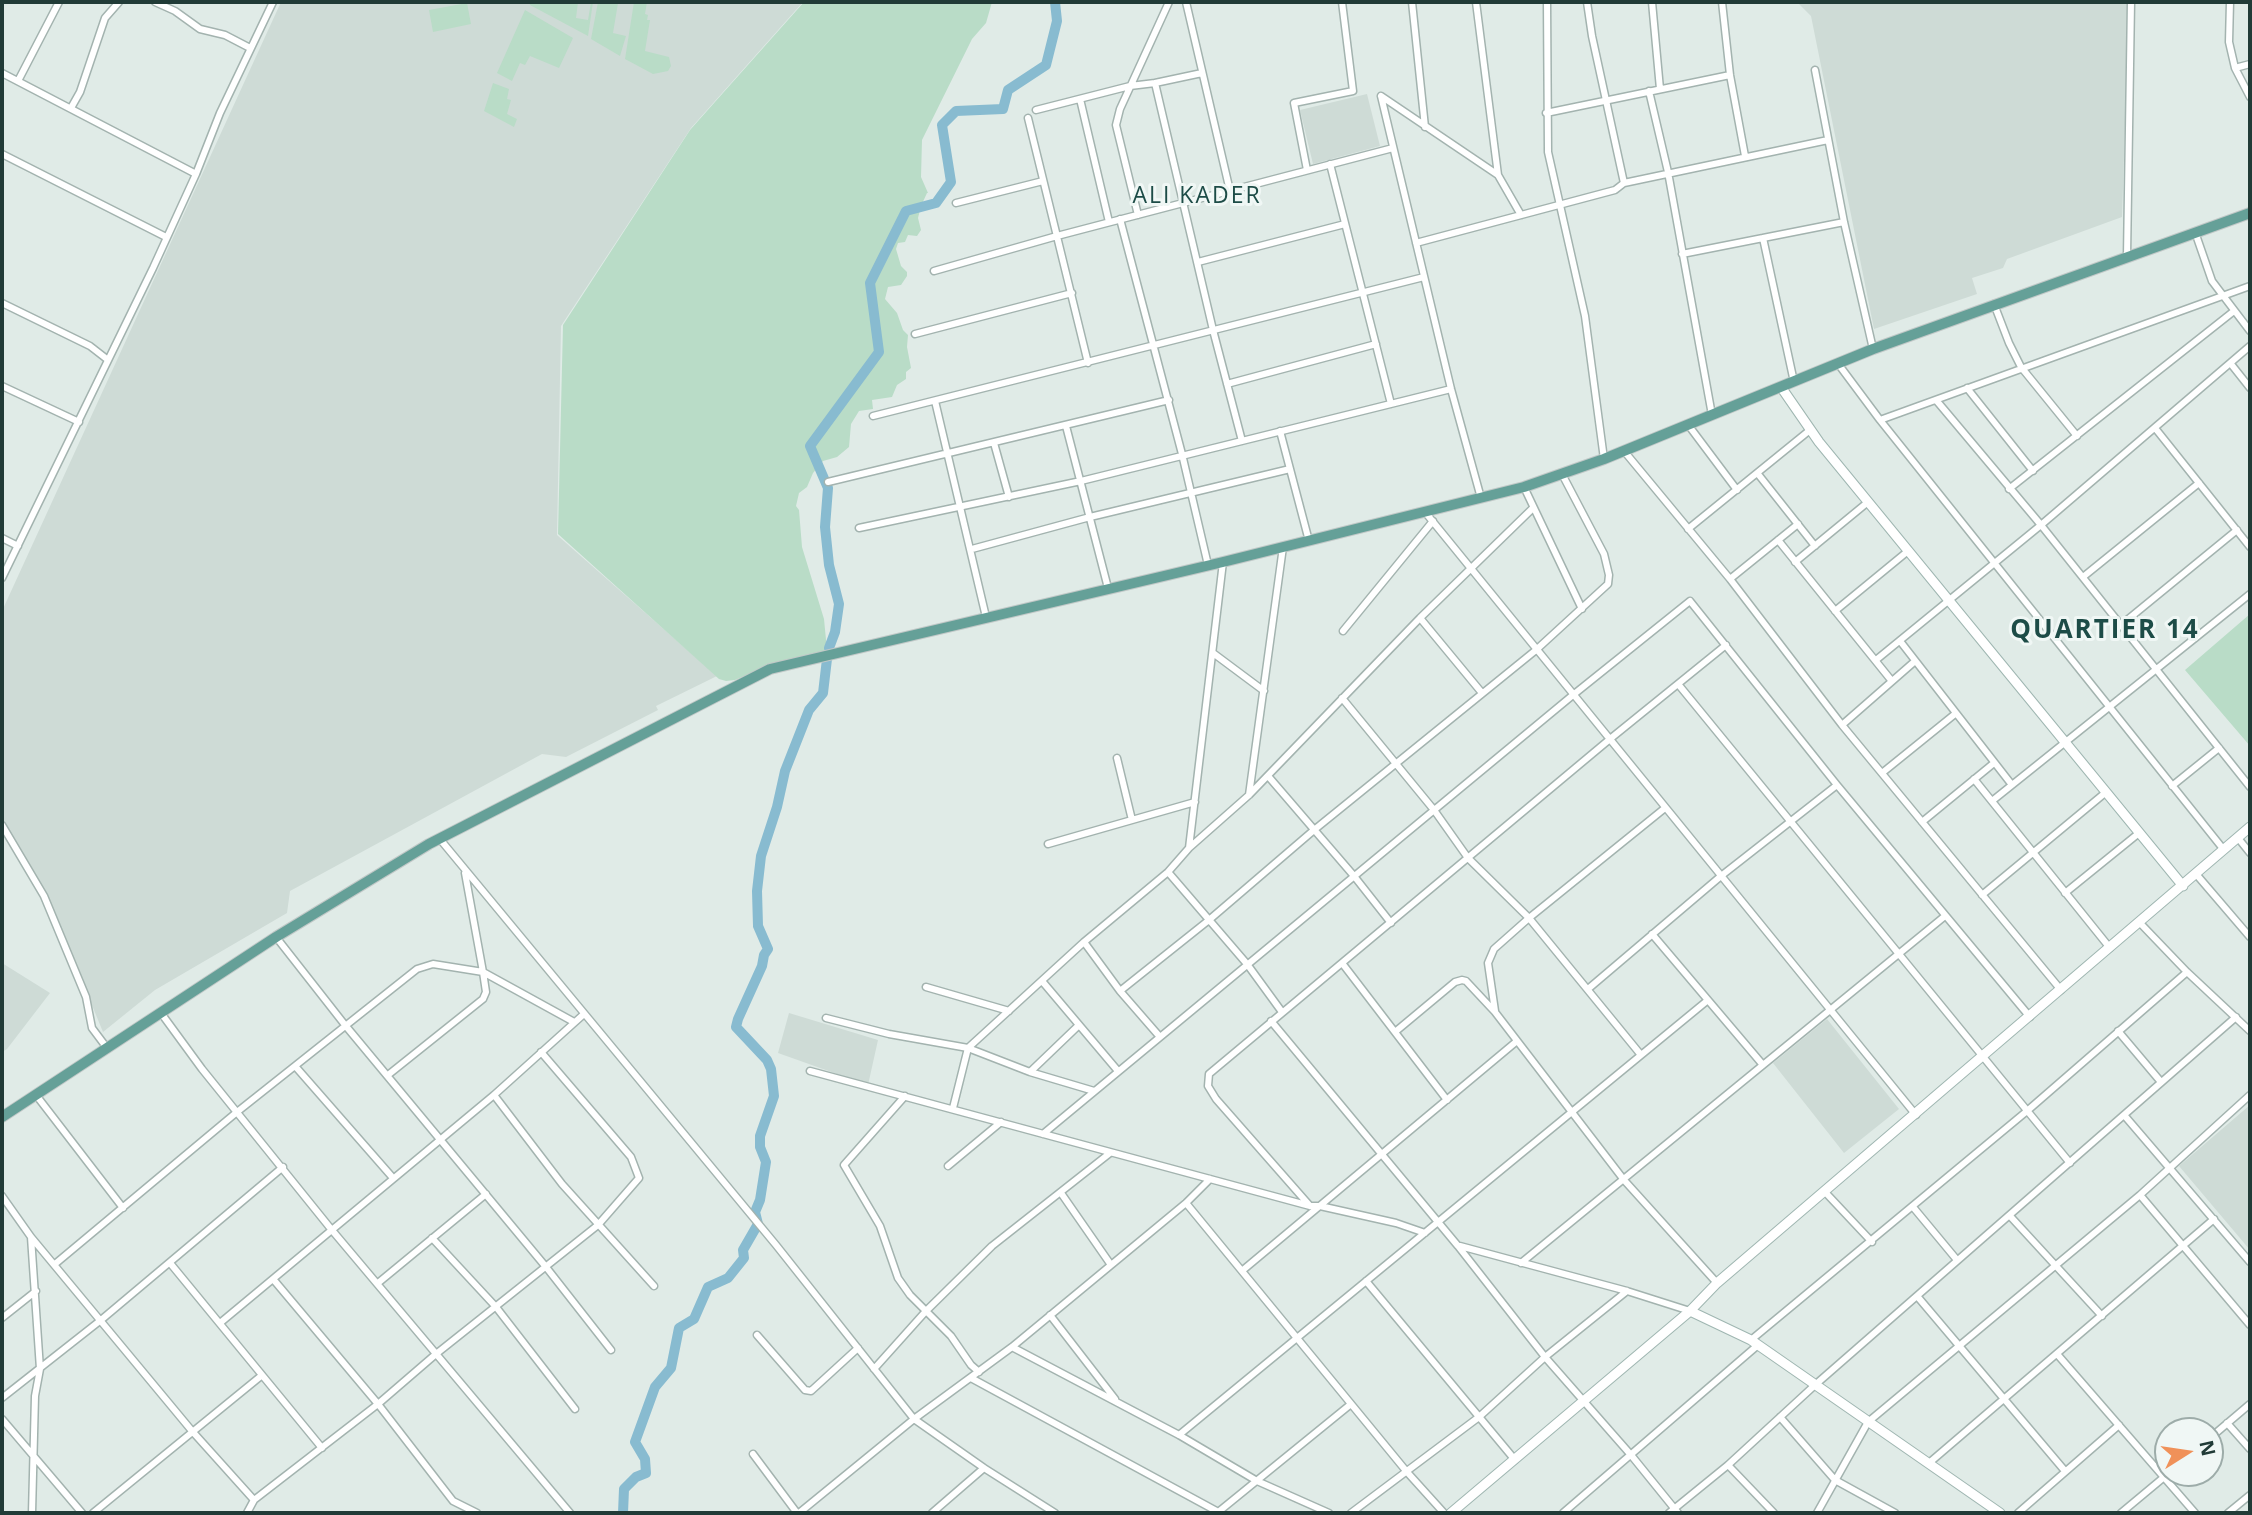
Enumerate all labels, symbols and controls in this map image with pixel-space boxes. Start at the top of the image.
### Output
district label: ALI KADER [1134,182,1260,210]
district label: QUARTIER 14 [2012,615,2198,647]
north arrow [2154,1417,2224,1487]
text: N [2193,1438,2222,1458]

